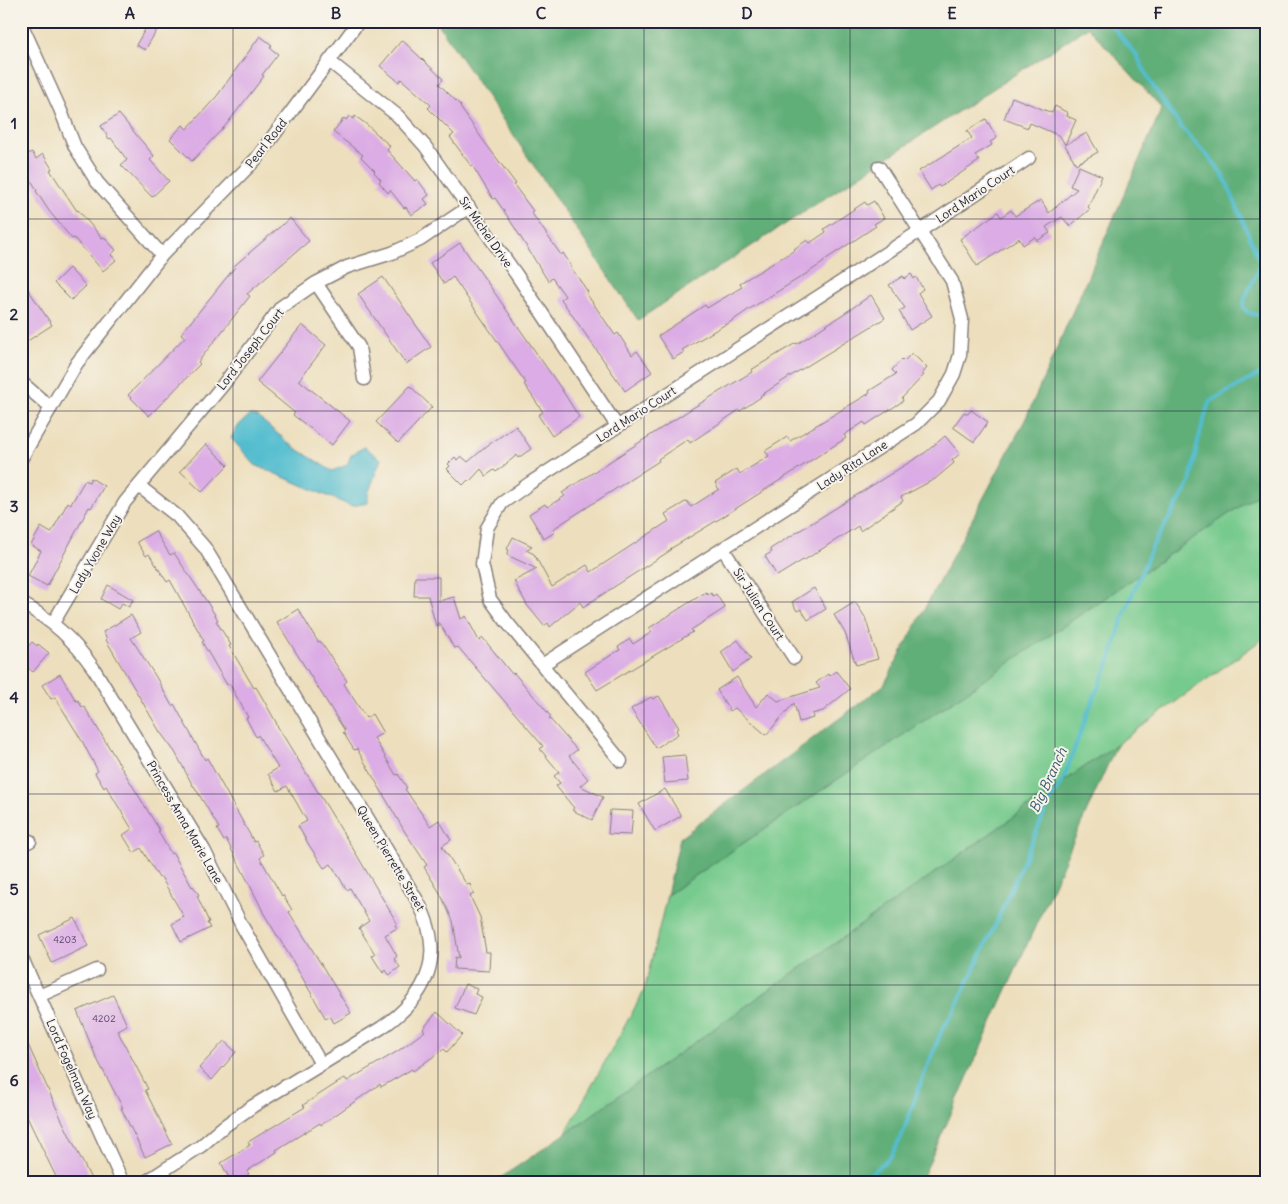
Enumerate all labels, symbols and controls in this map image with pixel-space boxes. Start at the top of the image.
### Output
text: A [125,3,135,23]
text: B [331,3,342,23]
text: C [536,3,547,23]
text: D [741,3,753,23]
text: E [947,3,957,23]
text: F [1153,3,1163,23]
text: 1 [11,113,17,133]
street label: Pearl Road [242,115,290,171]
street label: Lord Mario Court [933,162,1017,226]
street label: Sir Michel Drive [456,194,516,270]
text: 2 [10,304,19,324]
street label: Lord Joseph Court [213,305,287,393]
street label: Lord Mario Court [593,383,679,445]
street label: Lady Rita Lane [814,437,890,493]
text: 3 [9,496,19,516]
street label: Lady Yvone Way [66,512,124,596]
street label: Sir Julian Court [730,565,788,643]
text: 4 [9,687,19,707]
water label: Big Branch [1025,744,1071,815]
street label: Princess Anna Marie Lane [144,758,226,886]
street label: Queen Pierrette Street [354,803,428,913]
text: 5 [9,879,19,899]
house number: 4203 [53,933,77,946]
house number: 4202 [92,1012,116,1025]
street label: Lord Fogelman Way [43,1017,101,1121]
text: 6 [9,1070,19,1090]

